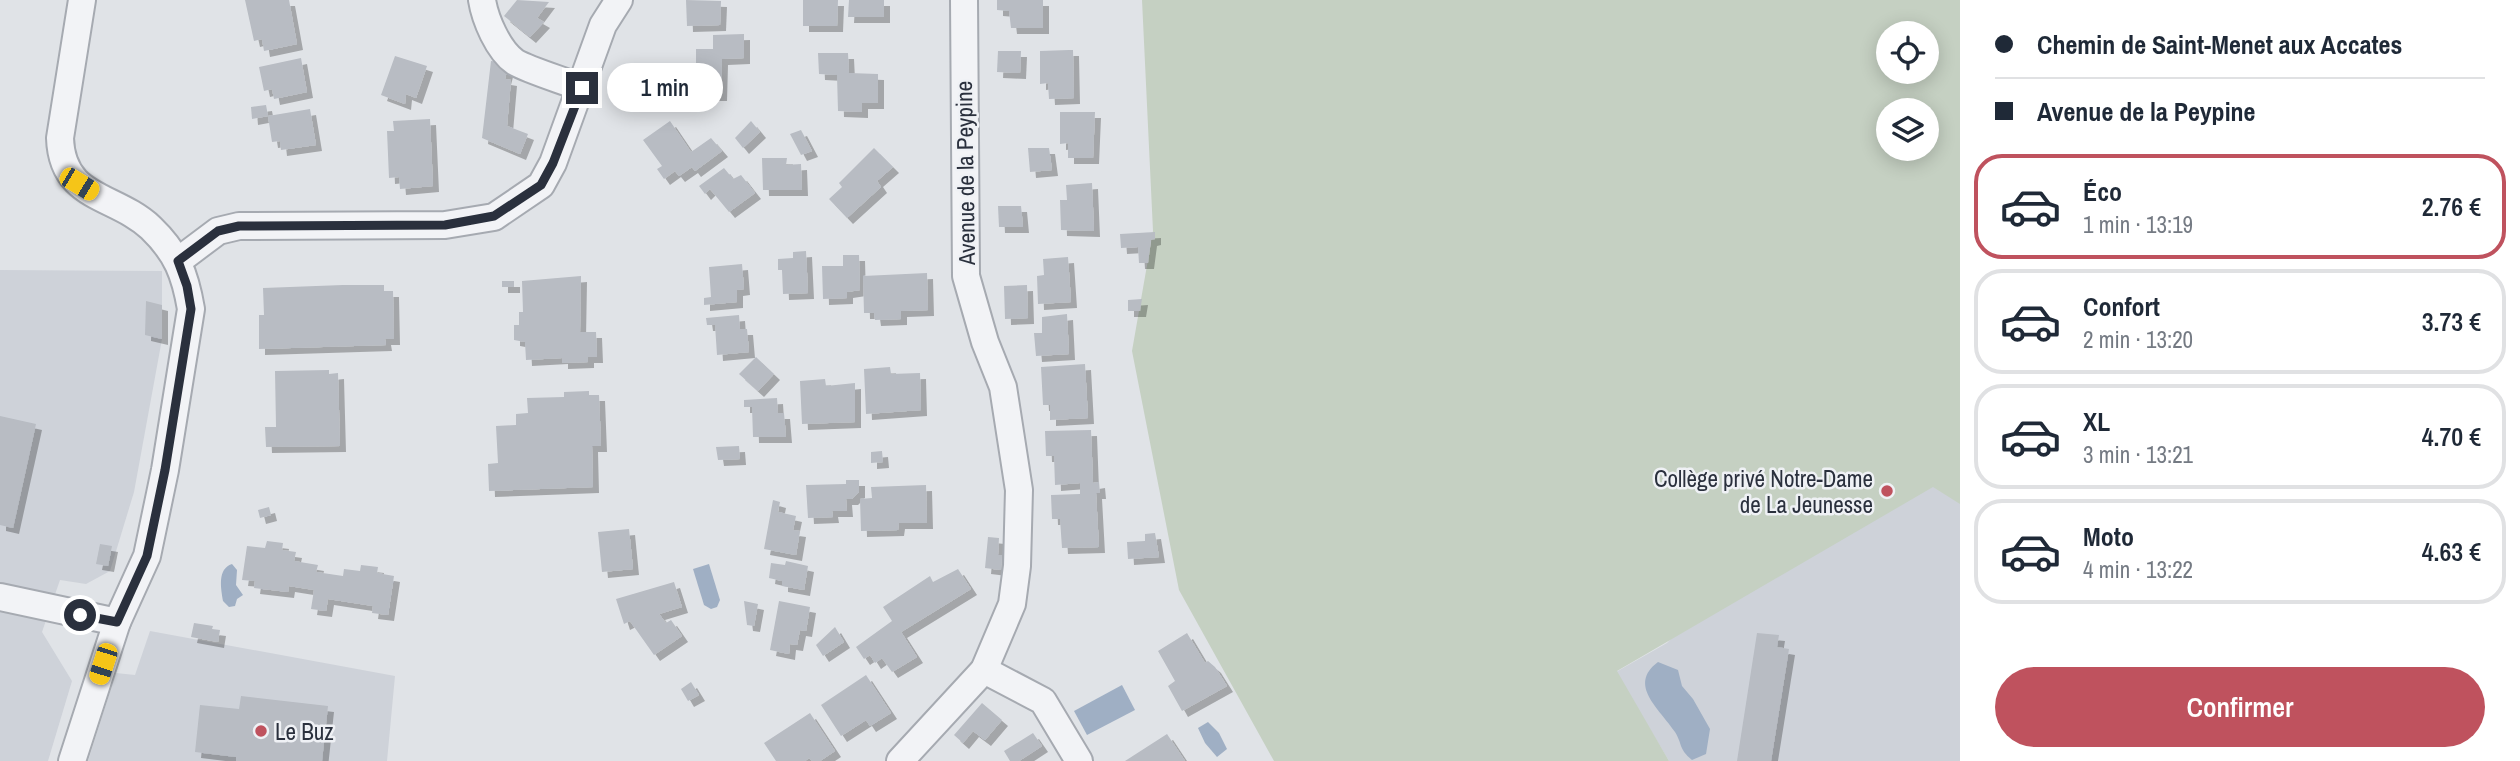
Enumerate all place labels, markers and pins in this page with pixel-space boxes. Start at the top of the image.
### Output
place label: Collège privé Notre-Dame de La Jeunesse [1654,463,1873,520]
marker: Collège privé Notre-Dame de La Jeunesse [1879,483,1895,499]
place label: Le Buz [275,716,334,747]
marker: Le Buz [253,723,269,739]

